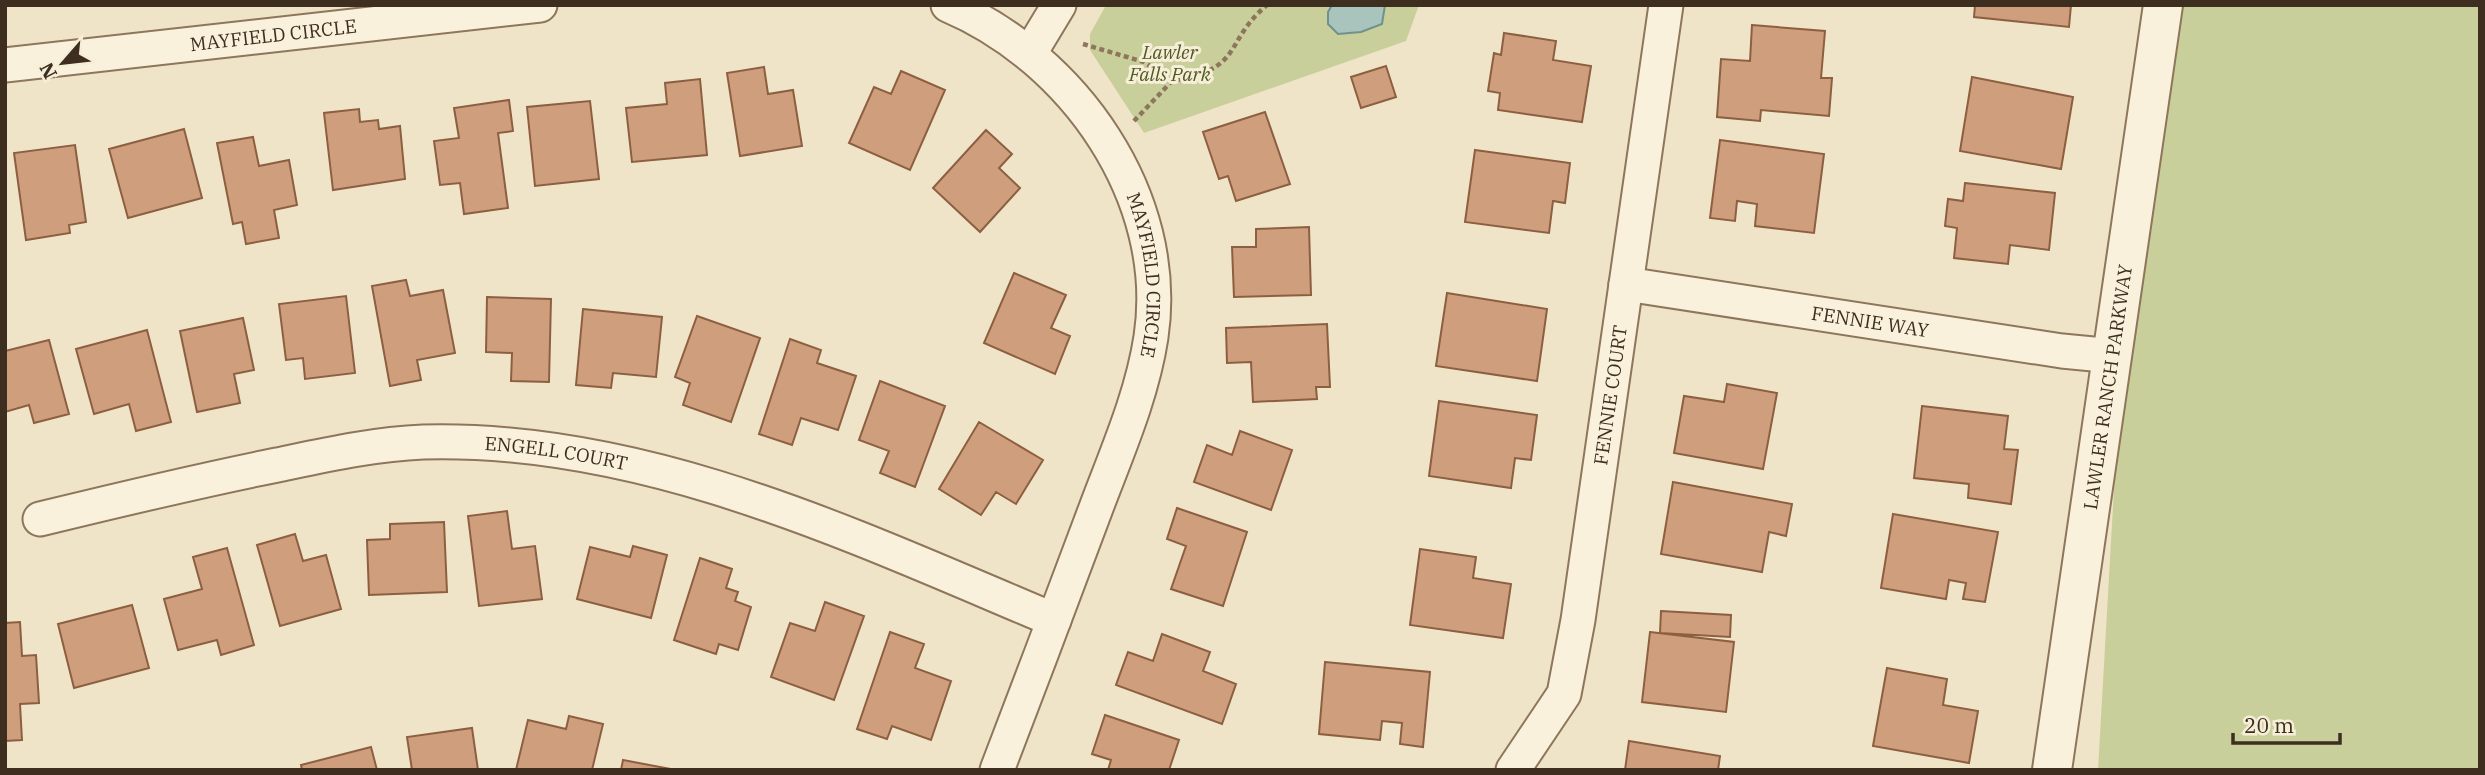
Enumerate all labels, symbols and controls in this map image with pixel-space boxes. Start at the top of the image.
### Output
street label: MAYFIELD CIRCLE [189,14,358,56]
north arrow [28,28,98,98]
park label: Lawler Falls Park [1128,40,1212,86]
text: N [34,59,62,83]
street label: MAYFIELD CIRCLE [1121,189,1166,360]
street label: LAWLER RANCH PARKWAY [2078,263,2137,511]
street label: FENNIE WAY [1810,301,1931,342]
street label: FENNIE COURT [1588,324,1632,467]
street label: ENGELL COURT [484,431,630,475]
scale bar [2233,702,2340,746]
text: 20 m [2244,711,2294,739]

